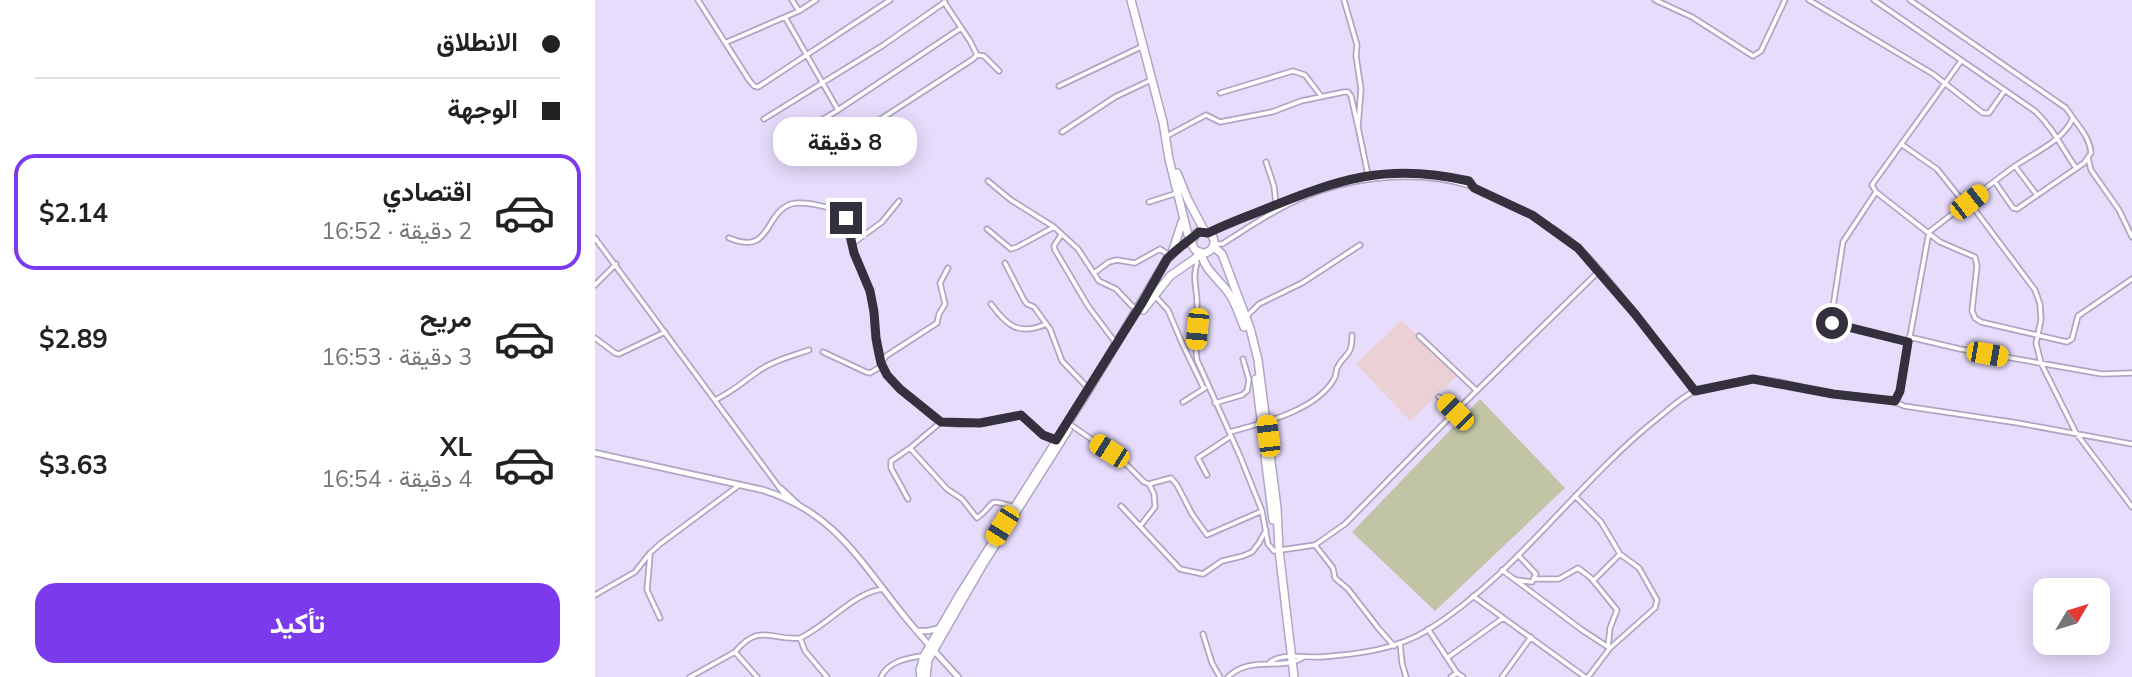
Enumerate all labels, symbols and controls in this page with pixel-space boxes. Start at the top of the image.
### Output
text: الانطلاق [436,25,518,58]
text: الوجهة [447,92,518,125]
callout: 8 دقيقة [774,116,918,166]
text: 8 دقيقة [808,127,882,156]
text: اقتصادي [383,175,472,208]
icon: car [493,181,556,244]
car [1946,181,1993,223]
text: $2.14 [39,196,108,229]
route end [830,202,862,234]
text: 2 دقيقة · 16:52 [321,216,472,245]
text: مريح [420,301,472,334]
icon: car [493,307,556,370]
car [1185,307,1210,351]
route start [1816,307,1848,339]
text: $2.89 [39,322,108,355]
car [1965,340,2010,368]
text: 3 دقيقة · 16:53 [321,342,472,371]
car [1433,390,1478,434]
car [1256,414,1281,458]
text: XL [440,430,472,463]
car [1086,431,1133,471]
icon: car [493,433,556,496]
text: $3.63 [39,448,108,481]
text: 4 دقيقة · 16:54 [321,464,472,493]
car [982,503,1023,549]
north arrow [2033,578,2111,654]
map controls [2033,578,2110,655]
button: تأكيد [35,583,560,663]

